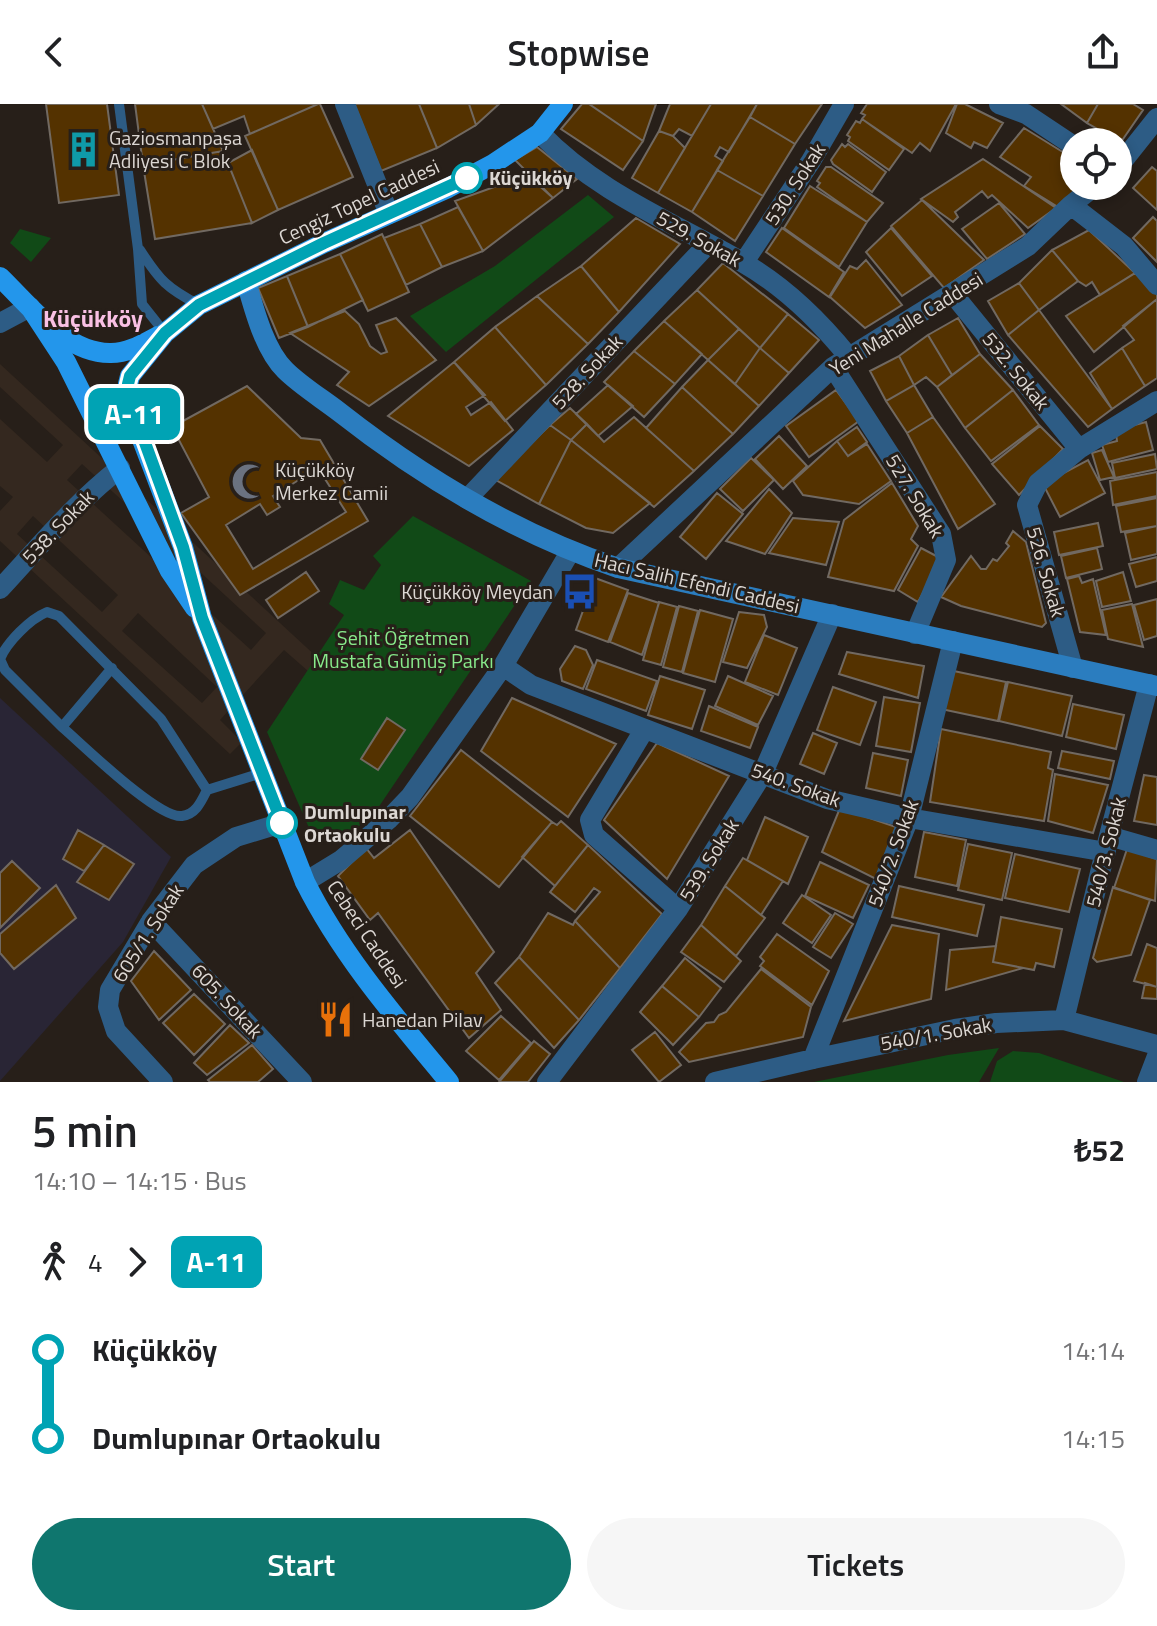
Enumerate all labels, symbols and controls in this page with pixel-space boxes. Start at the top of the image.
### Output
text: Stopwise [507,25,650,80]
icon: back [32,30,76,74]
icon: share [1081,30,1125,74]
place label: Gaziosmanpaşa Adliyesi C Blok [109,122,242,176]
map controls [1060,128,1132,200]
button: locate [1060,128,1132,200]
building icon: Gaziosmanpaşa Adliyesi C Blok [64,131,102,169]
street label: 530. Sokak [756,136,833,231]
street label: Cengiz Topel Caddesi [273,151,444,252]
place label: Küçükköy [489,162,572,193]
marker: Küçükköy [452,163,482,193]
street label: 529. Sokak [651,203,748,275]
street label: Yeni Mahalle Caddesi [823,264,989,383]
district label: Küçükköy [43,300,143,336]
street label: 532. Sokak [975,325,1058,417]
street label: 528. Sokak [544,327,630,416]
line badge: A-11 [78,388,190,440]
text: A-11 [104,392,164,435]
street label: 527. Sokak [878,448,953,544]
place label: Küçükköy Merkez Camii [275,454,388,508]
mosque icon: Küçükköy Merkez Camii [230,463,268,501]
street label: 538. Sokak [14,482,101,571]
street label: 526. Sokak [1019,523,1074,621]
street label: Hacı Salih Efendi Caddesi [592,544,803,621]
bus stop icon: Küçükköy Meydan [560,573,598,611]
place label: Küçükköy Meydan [401,576,553,607]
park label: Şehit Öğretmen Mustafa Gümüş Parkı [312,622,494,676]
street label: 540. Sokak [747,754,845,815]
street label: 540/3. Sokak [1077,793,1134,910]
street label: 540/2. Sokak [859,794,926,911]
place label: Dumlupınar Ortaokulu [304,796,406,850]
marker: Dumlupınar Ortaokulu [267,808,297,838]
street label: 539. Sokak [671,812,747,907]
street label: Cebeci Caddesi [320,873,415,994]
street label: 605/1. Sokak [104,877,191,988]
street label: 605. Sokak [184,956,271,1045]
restaurant icon: Hanedan Pilav [317,1001,355,1039]
place label: Hanedan Pilav [362,1004,483,1035]
street label: 540/1. Sokak [878,1008,994,1059]
text: 5 min [32,1097,138,1164]
text: ₺52 [1074,1127,1125,1173]
text: 14:10 – 14:15 · Bus [32,1161,247,1200]
icon: walk [32,1240,76,1284]
icon: forward [115,1240,159,1284]
text: A-11 [187,1240,246,1283]
text: 4 [88,1243,103,1282]
text: Küçükköy [92,1327,217,1373]
text: 14:14 [1061,1331,1125,1370]
text: Dumlupınar Ortaokulu [92,1415,381,1461]
text: 14:15 [1061,1419,1125,1458]
button: Start [32,1518,571,1610]
button: Tickets [587,1518,1125,1610]

